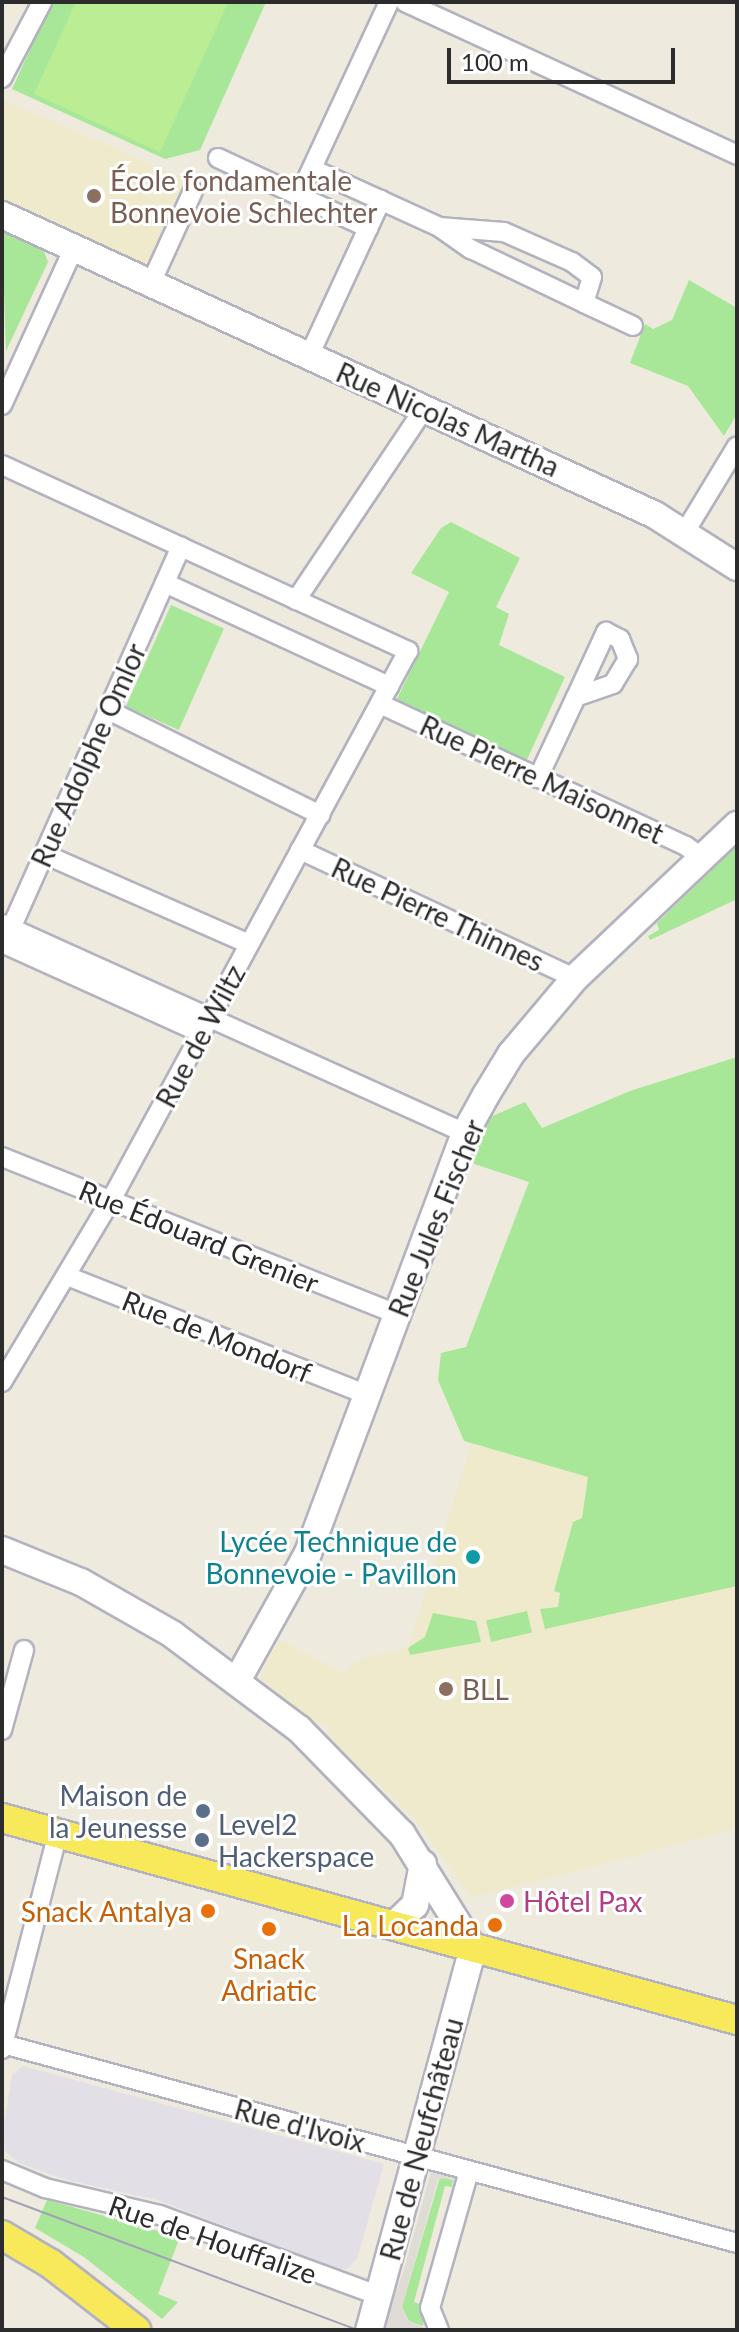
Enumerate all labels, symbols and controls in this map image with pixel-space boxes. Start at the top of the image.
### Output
scale bar [451,32,679,82]
text: 100 m [461,47,529,76]
place label: École fondamentale Bonnevoie Schlechter [110,163,377,229]
marker: École fondamentale Bonnevoie Schlechter [85,187,103,205]
street label: Rue Nicolas Martha [331,355,565,483]
street label: Rue Adolphe Omlor [23,637,153,873]
street label: Rue Pierre Maisonnet [415,708,669,850]
street label: Rue Pierre Thinnes [326,850,550,978]
street label: Rue de Wiltz [148,959,252,1113]
street label: Rue Jules Fischer [381,1114,491,1322]
street label: Rue Édouard Grenier [74,1173,324,1299]
street label: Rue de Mondorf [118,1283,316,1389]
place label: Lycée Technique de Bonnevoie - Pavillon [205,1524,457,1590]
marker: Lycée Technique de Bonnevoie - Pavillon [464,1548,482,1566]
place label: BLL [462,1672,509,1706]
marker: BLL [437,1680,455,1698]
place label: Maison de la Jeunesse [48,1778,187,1844]
marker: Maison de la Jeunesse [194,1802,212,1820]
place label: Level2 Hackerspace [218,1807,374,1873]
marker: Level2 Hackerspace [193,1831,211,1849]
place label: Hôtel Pax [523,1884,642,1918]
marker: Hôtel Pax [498,1892,516,1910]
place label: Snack Antalya [20,1894,192,1928]
marker: Snack Antalya [199,1902,217,1920]
place label: La Locanda [342,1908,479,1942]
marker: La Locanda [486,1916,504,1934]
marker: Snack Adriatic [260,1920,278,1938]
place label: Snack Adriatic [221,1941,317,2007]
street label: Rue de Neufchâteau [372,2014,470,2264]
street label: Rue d'Ivoix [231,2091,369,2159]
street label: Rue de Houffalize [105,2188,321,2290]

